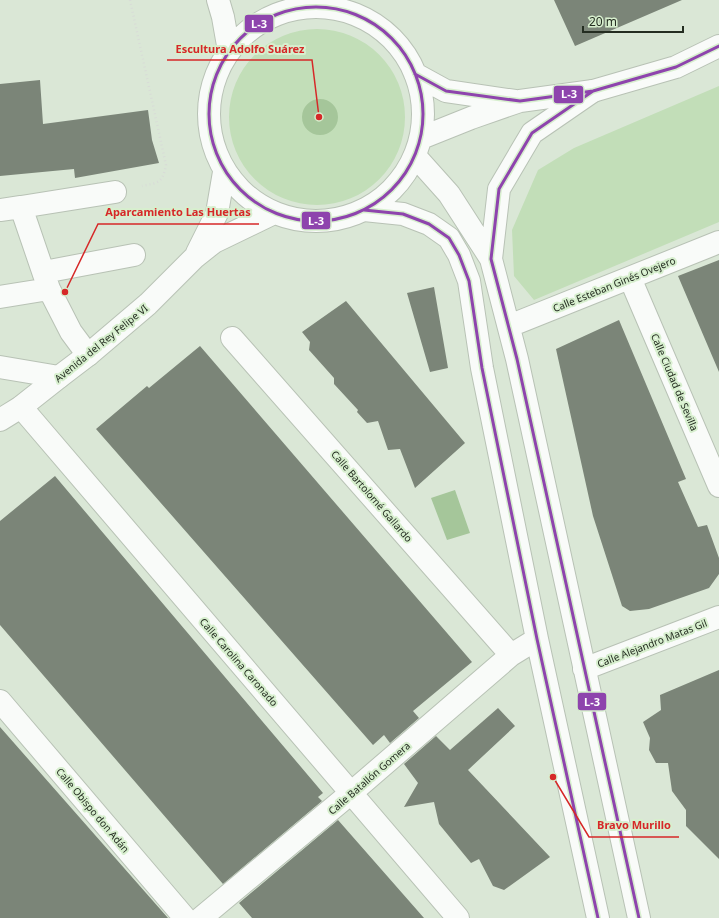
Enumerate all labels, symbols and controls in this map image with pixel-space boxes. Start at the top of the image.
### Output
scale bar [583,8,683,34]
text: 20 m [589,13,617,30]
line badge: L-3 [244,14,274,33]
text: L-3 [251,16,267,31]
callout: Escultura Adolfo Suárez [167,37,312,60]
text: Escultura Adolfo Suárez [176,41,305,56]
line badge: L-3 [553,85,584,104]
text: L-3 [561,86,577,101]
callout: Aparcamiento Las Huertas [98,201,259,224]
text: Aparcamiento Las Huertas [105,204,251,219]
line badge: L-3 [301,211,331,230]
text: L-3 [308,213,324,228]
street label: Calle Esteban Ginés Ovejero [551,253,677,315]
street label: Avenida del Rey Felipe VI [51,301,151,385]
street label: Calle Ciudad de Sevilla [648,331,702,433]
street label: Calle Bartolomé Gallardo [328,447,416,545]
street label: Calle Carolina Caronado [197,615,281,709]
street label: Calle Alejandro Matas Gil [595,616,709,670]
line badge: L-3 [577,692,607,711]
text: L-3 [584,694,600,709]
street label: Calle Batallón Gomera [325,738,413,818]
street label: Calle Obispo don Adán [53,765,133,855]
callout: Bravo Murillo [589,814,679,837]
text: Bravo Murillo [597,817,671,832]

